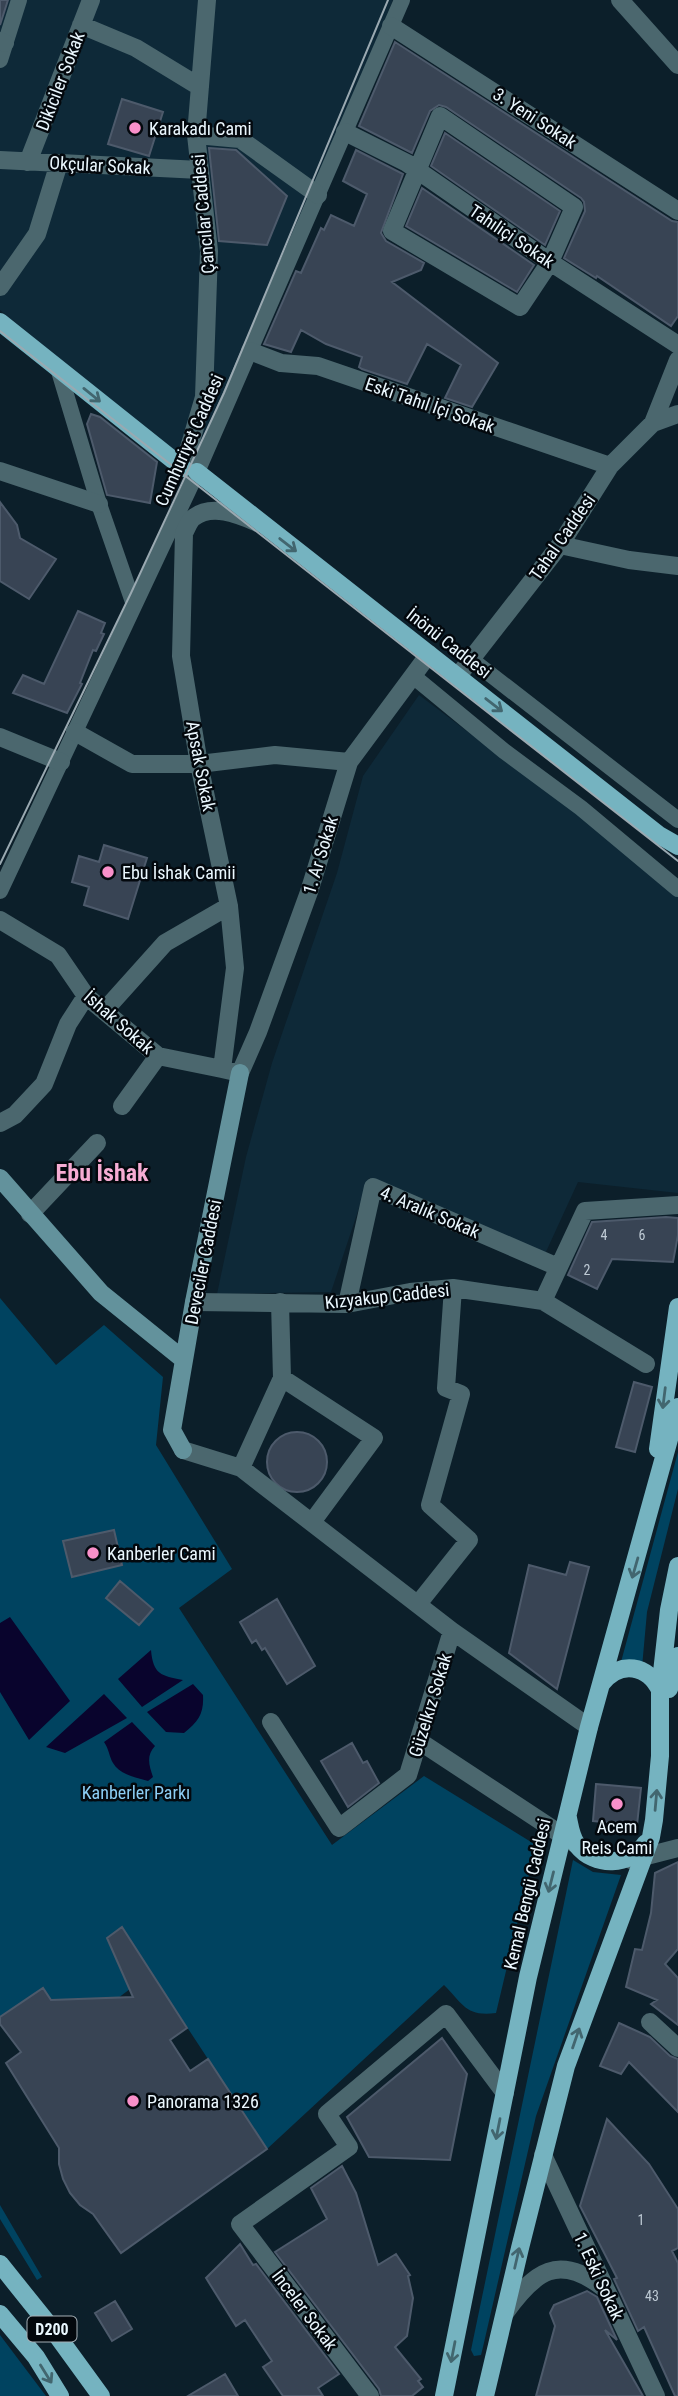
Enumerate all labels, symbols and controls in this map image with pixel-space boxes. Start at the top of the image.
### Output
street label: Dikiciler Sokak [31,28,89,134]
street label: 3. Yeni Sokak [489,83,581,153]
place label: Karakadı Cami [149,118,252,139]
marker: Karakadı Cami [127,120,143,136]
street label: Okçular Sokak [49,152,151,178]
street label: Çancılar Caddesi [187,153,219,275]
street label: Tahıliçi Sokak [466,200,558,272]
street label: Cumhuriyet Caddesi [150,371,228,509]
street label: Eski Tahıl İçi Sokak [362,373,498,437]
one-way arrow [82,387,100,403]
street label: Tahal Caddesi [525,490,599,584]
one-way arrow [279,538,297,553]
street label: İnönü Caddesi [403,604,495,682]
one-way arrow [484,697,503,712]
street label: Apsak Sokak [182,719,220,813]
street label: 1. Ar Sokak [298,813,342,897]
place label: Ebu İshak Camii [122,862,236,883]
marker: Ebu İshak Camii [100,864,116,880]
street label: İshak Sokak [80,986,158,1058]
district label: Ebu İshak [56,1159,149,1187]
street label: 4. Aralık Sokak [377,1182,483,1242]
street label: Deveciler Caddesi [181,1198,225,1326]
house number: 4 [601,1227,608,1243]
house number: 6 [639,1227,646,1243]
house number: 2 [584,1262,591,1278]
street label: Kızyakup Caddesi [324,1279,450,1313]
one-way arrow [657,1387,670,1409]
place label: Kanberler Cami [107,1543,216,1564]
marker: Kanberler Cami [85,1545,101,1561]
one-way arrow [627,1557,640,1579]
street label: Güzelkız Sokak [404,1651,456,1759]
park label: Kanberler Parkı [82,1782,190,1803]
one-way arrow [650,1789,663,1812]
marker: Acem Reis Cami [609,1796,625,1812]
street label: Kemal Bengü Caddesi [499,1816,555,1972]
place label: Acem Reis Cami [582,1816,652,1858]
one-way arrow [544,1871,557,1893]
one-way arrow [571,2028,583,2050]
place label: Panorama 1326 [147,2091,259,2112]
marker: Panorama 1326 [125,2093,141,2109]
one-way arrow [490,2117,504,2140]
house number: 1 [638,2212,644,2228]
street label: 1. Eski Sokak [570,2229,628,2323]
one-way arrow [511,2247,525,2270]
street label: İnceler Sokak [268,2266,342,2354]
house number: 43 [645,2288,659,2304]
road number: D200 [28,2316,76,2342]
one-way arrow [446,2340,459,2363]
one-way arrow [40,2363,54,2383]

